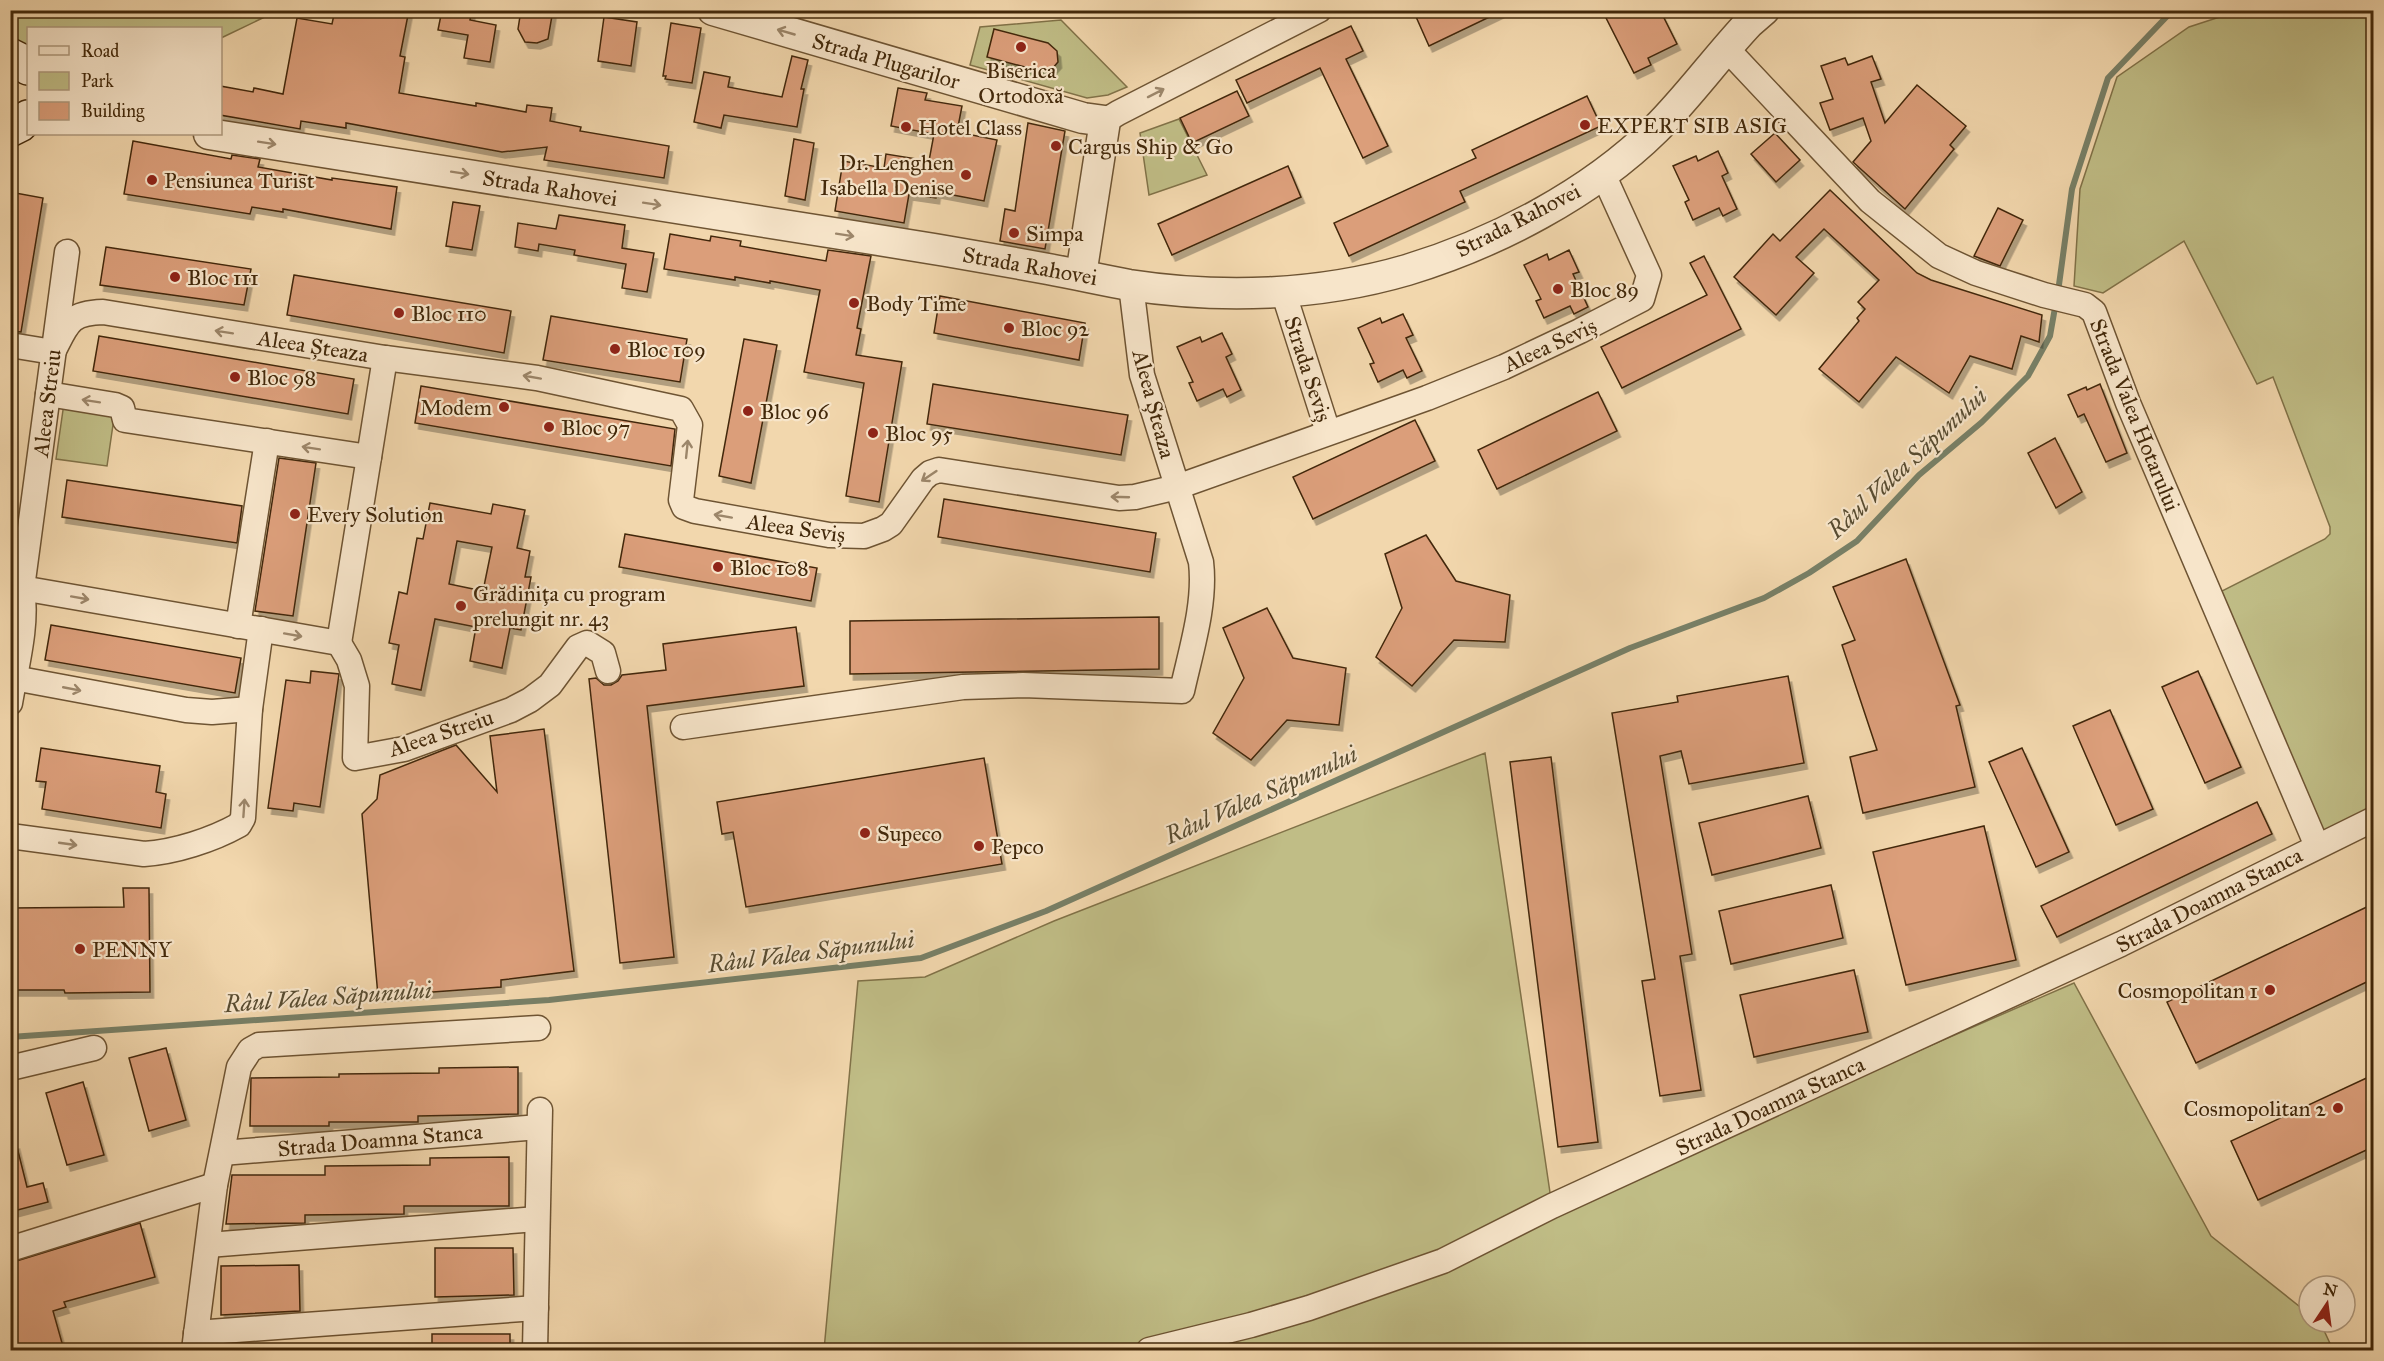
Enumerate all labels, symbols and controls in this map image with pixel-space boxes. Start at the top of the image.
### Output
one-way arrow [777,25,796,37]
legend [27,27,222,135]
street label: Strada Plugarilor [809,27,964,95]
text: Road [81,40,119,62]
marker: Biserica Ortodoxă [1014,40,1028,54]
place label: Biserica Ortodoxă [978,57,1064,109]
text: Park [81,70,114,92]
one-way arrow [1146,87,1164,99]
text: Building [81,100,145,123]
place label: EXPERT SIB ASIG [1597,112,1787,139]
place label: Hotel Class [918,114,1022,141]
marker: EXPERT SIB ASIG [1578,118,1592,132]
marker: Hotel Class [899,120,913,134]
place label: Cargus Ship & Go [1068,133,1233,160]
one-way arrow [257,137,277,148]
marker: Cargus Ship & Go [1049,139,1063,153]
place label: Dr. Lenghen Isabella Denise [820,149,954,201]
street label: Strada Rahovei [480,164,620,212]
place label: Pensiunea Turist [164,167,315,194]
one-way arrow [449,168,469,179]
marker: Dr. Lenghen Isabella Denise [959,168,973,182]
marker: Pensiunea Turist [145,173,159,187]
street label: Strada Rahovei [1451,177,1585,263]
one-way arrow [642,199,662,210]
place label: Simpa [1026,220,1084,247]
marker: Simpa [1007,226,1021,240]
one-way arrow [835,229,854,240]
street label: Strada Rahovei [960,241,1100,291]
place label: Bloc 111 [187,264,259,291]
marker: Bloc 111 [168,270,182,284]
place label: Bloc 89 [1570,276,1639,303]
marker: Bloc 89 [1551,282,1565,296]
place label: Body Time [866,290,966,317]
marker: Body Time [847,296,861,310]
place label: Bloc 110 [411,300,487,327]
marker: Bloc 110 [392,306,406,320]
street label: Aleea Seviș [1498,312,1601,379]
street label: Strada Seviș [1278,313,1338,425]
place label: Bloc 92 [1021,315,1089,342]
street label: Strada Valea Hotarului [2084,315,2186,515]
marker: Bloc 92 [1002,321,1016,335]
street label: Aleea Șteaza [255,324,371,368]
one-way arrow [214,326,234,337]
place label: Bloc 109 [627,336,706,363]
marker: Bloc 109 [608,342,622,356]
street label: Aleea Șteaza [1126,346,1182,462]
street label: Aleea Streiu [27,347,67,459]
place label: Bloc 98 [247,364,316,391]
marker: Bloc 98 [228,370,242,384]
one-way arrow [523,372,542,383]
water label: Râul Valea Săpunului [1820,381,1993,546]
place label: Modem [420,394,493,421]
one-way arrow [82,396,102,407]
place label: Bloc 96 [760,398,829,425]
marker: Modem [497,400,511,414]
marker: Bloc 96 [741,404,755,418]
place label: Bloc 97 [561,414,630,441]
marker: Bloc 97 [542,420,556,434]
place label: Bloc 95 [885,420,953,447]
marker: Bloc 95 [866,426,880,440]
one-way arrow [682,440,693,460]
one-way arrow [302,442,322,453]
one-way arrow [922,470,938,482]
one-way arrow [1110,491,1130,503]
place label: Every Solution [307,501,443,528]
marker: Every Solution [288,507,302,521]
street label: Aleea Seviș [744,508,847,548]
one-way arrow [714,511,733,522]
place label: Bloc 108 [730,554,809,581]
marker: Bloc 108 [711,560,725,574]
place label: Grădinița cu program prelungit nr. 43 [472,580,666,632]
one-way arrow [70,593,89,604]
marker: Grădinița cu program prelungit nr. 43 [454,599,468,613]
one-way arrow [282,630,302,641]
one-way arrow [62,684,81,695]
street label: Aleea Streiu [384,703,497,763]
water label: Râul Valea Săpunului [1159,739,1362,851]
one-way arrow [238,798,249,818]
place label: Supeco [877,820,942,847]
marker: Supeco [858,826,872,840]
place label: Pepco [991,833,1044,860]
one-way arrow [58,839,78,850]
marker: Pepco [972,839,986,853]
street label: Strada Doamna Stanca [2111,841,2307,959]
water label: Râul Valea Săpunului [705,924,916,980]
place label: PENNY [92,936,173,963]
marker: PENNY [73,942,87,956]
water label: Râul Valea Săpunului [222,975,433,1019]
place label: Cosmopolitan 1 [2118,977,2258,1004]
marker: Cosmopolitan 1 [2263,983,2277,997]
street label: Strada Doamna Stanca [1671,1050,1870,1162]
place label: Cosmopolitan 2 [2183,1095,2326,1122]
marker: Cosmopolitan 2 [2331,1101,2345,1115]
street label: Strada Doamna Stanca [276,1118,484,1162]
north arrow [2297,1274,2357,1334]
text: N [2322,1279,2339,1301]

